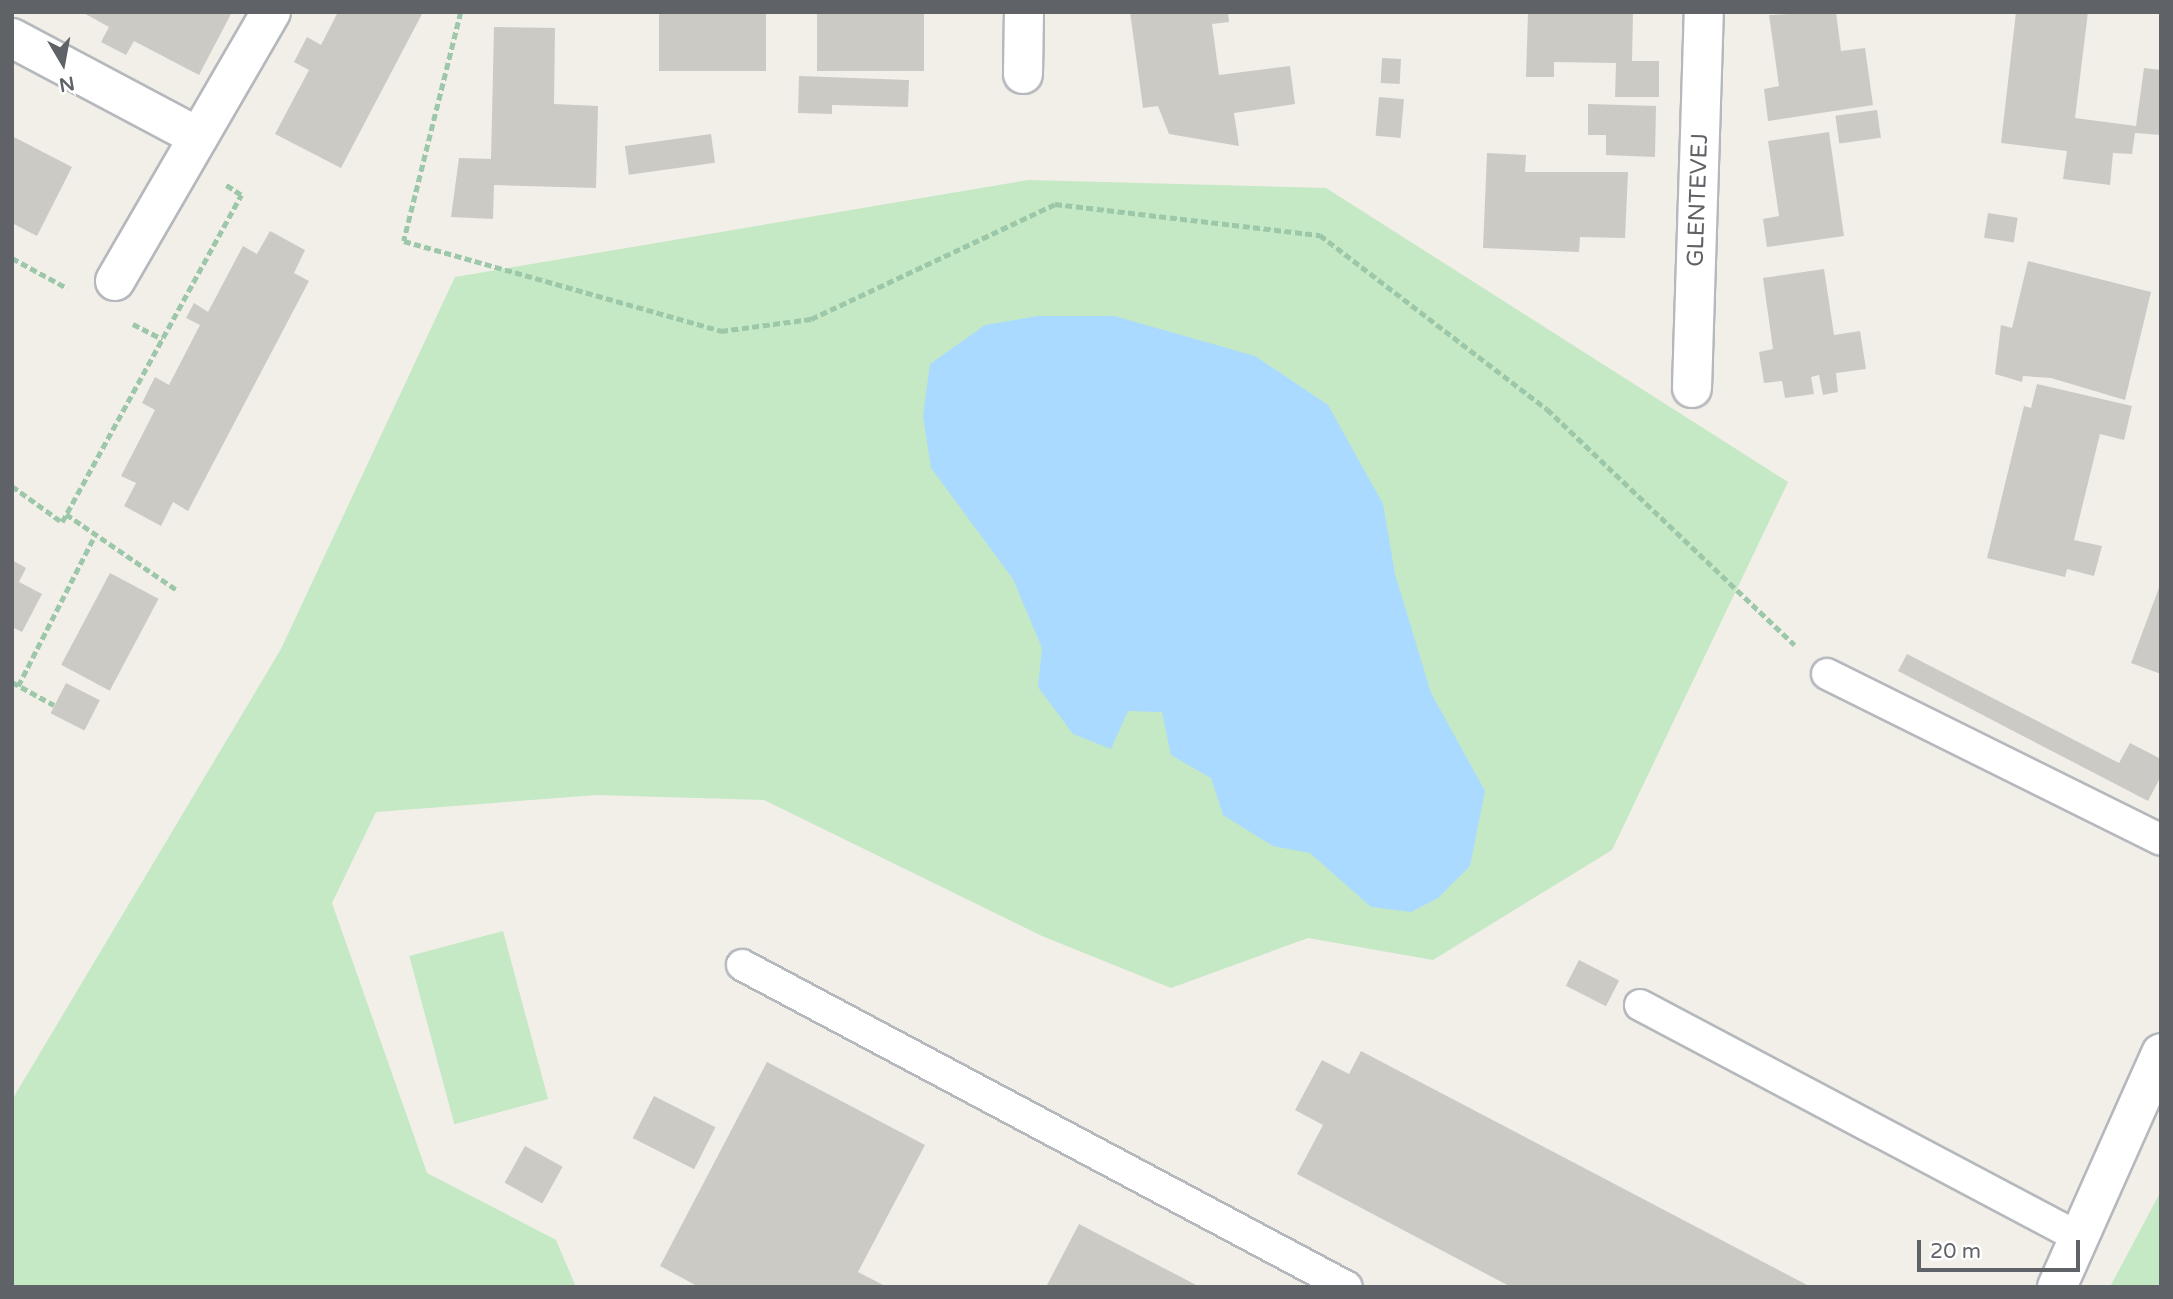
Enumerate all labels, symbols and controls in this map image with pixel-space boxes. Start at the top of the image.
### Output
north arrow [28,28,98,98]
text: N [57,72,76,96]
street label: GLENTEVEJ [1682,133,1714,267]
scale bar [1921,1226,2084,1270]
text: 20 m [1930,1239,1981,1264]

